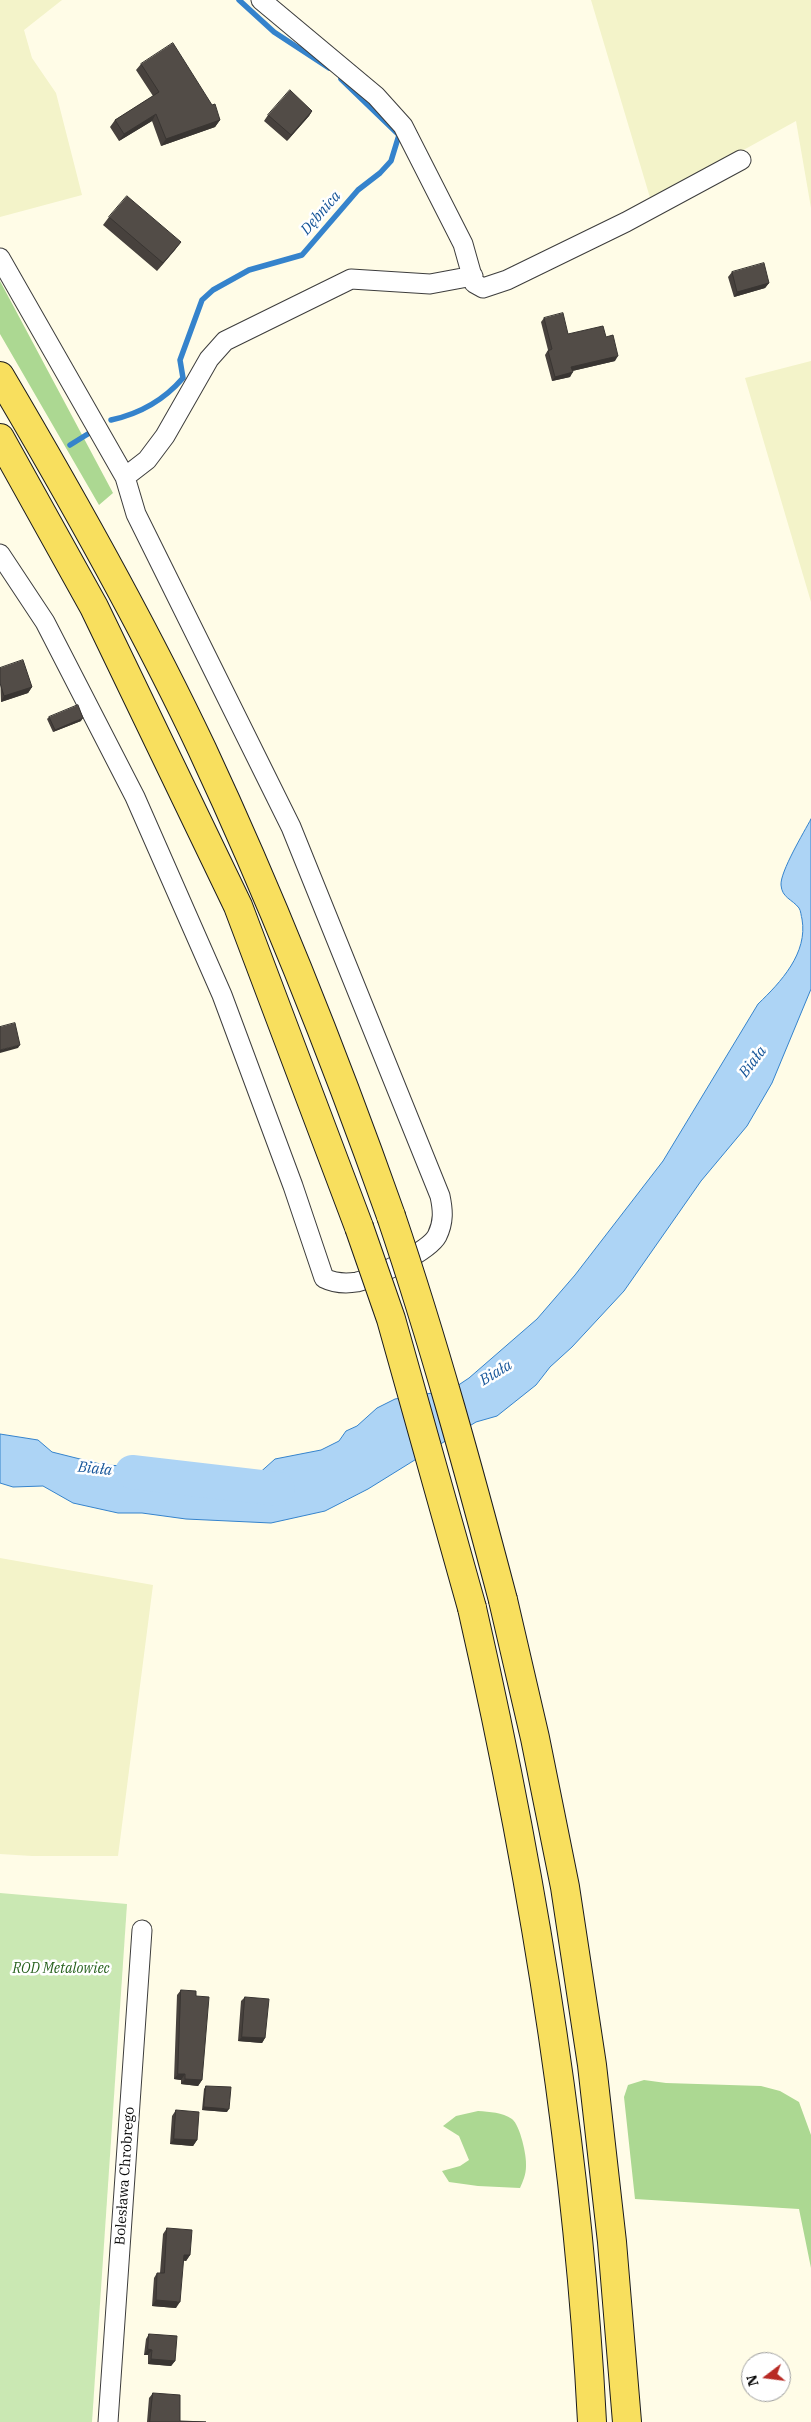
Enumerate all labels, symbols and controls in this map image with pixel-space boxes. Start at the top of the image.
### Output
water label: Dębnica [297,188,345,238]
water label: Biała [735,1043,771,1081]
water label: Biała [477,1356,515,1390]
water label: Biała [77,1458,113,1480]
park label: ROD Metalowiec [12,1961,110,1977]
street label: Bolesława Chrobrego [112,2106,138,2246]
north arrow [741,2352,791,2402]
text: N [742,2373,763,2388]

